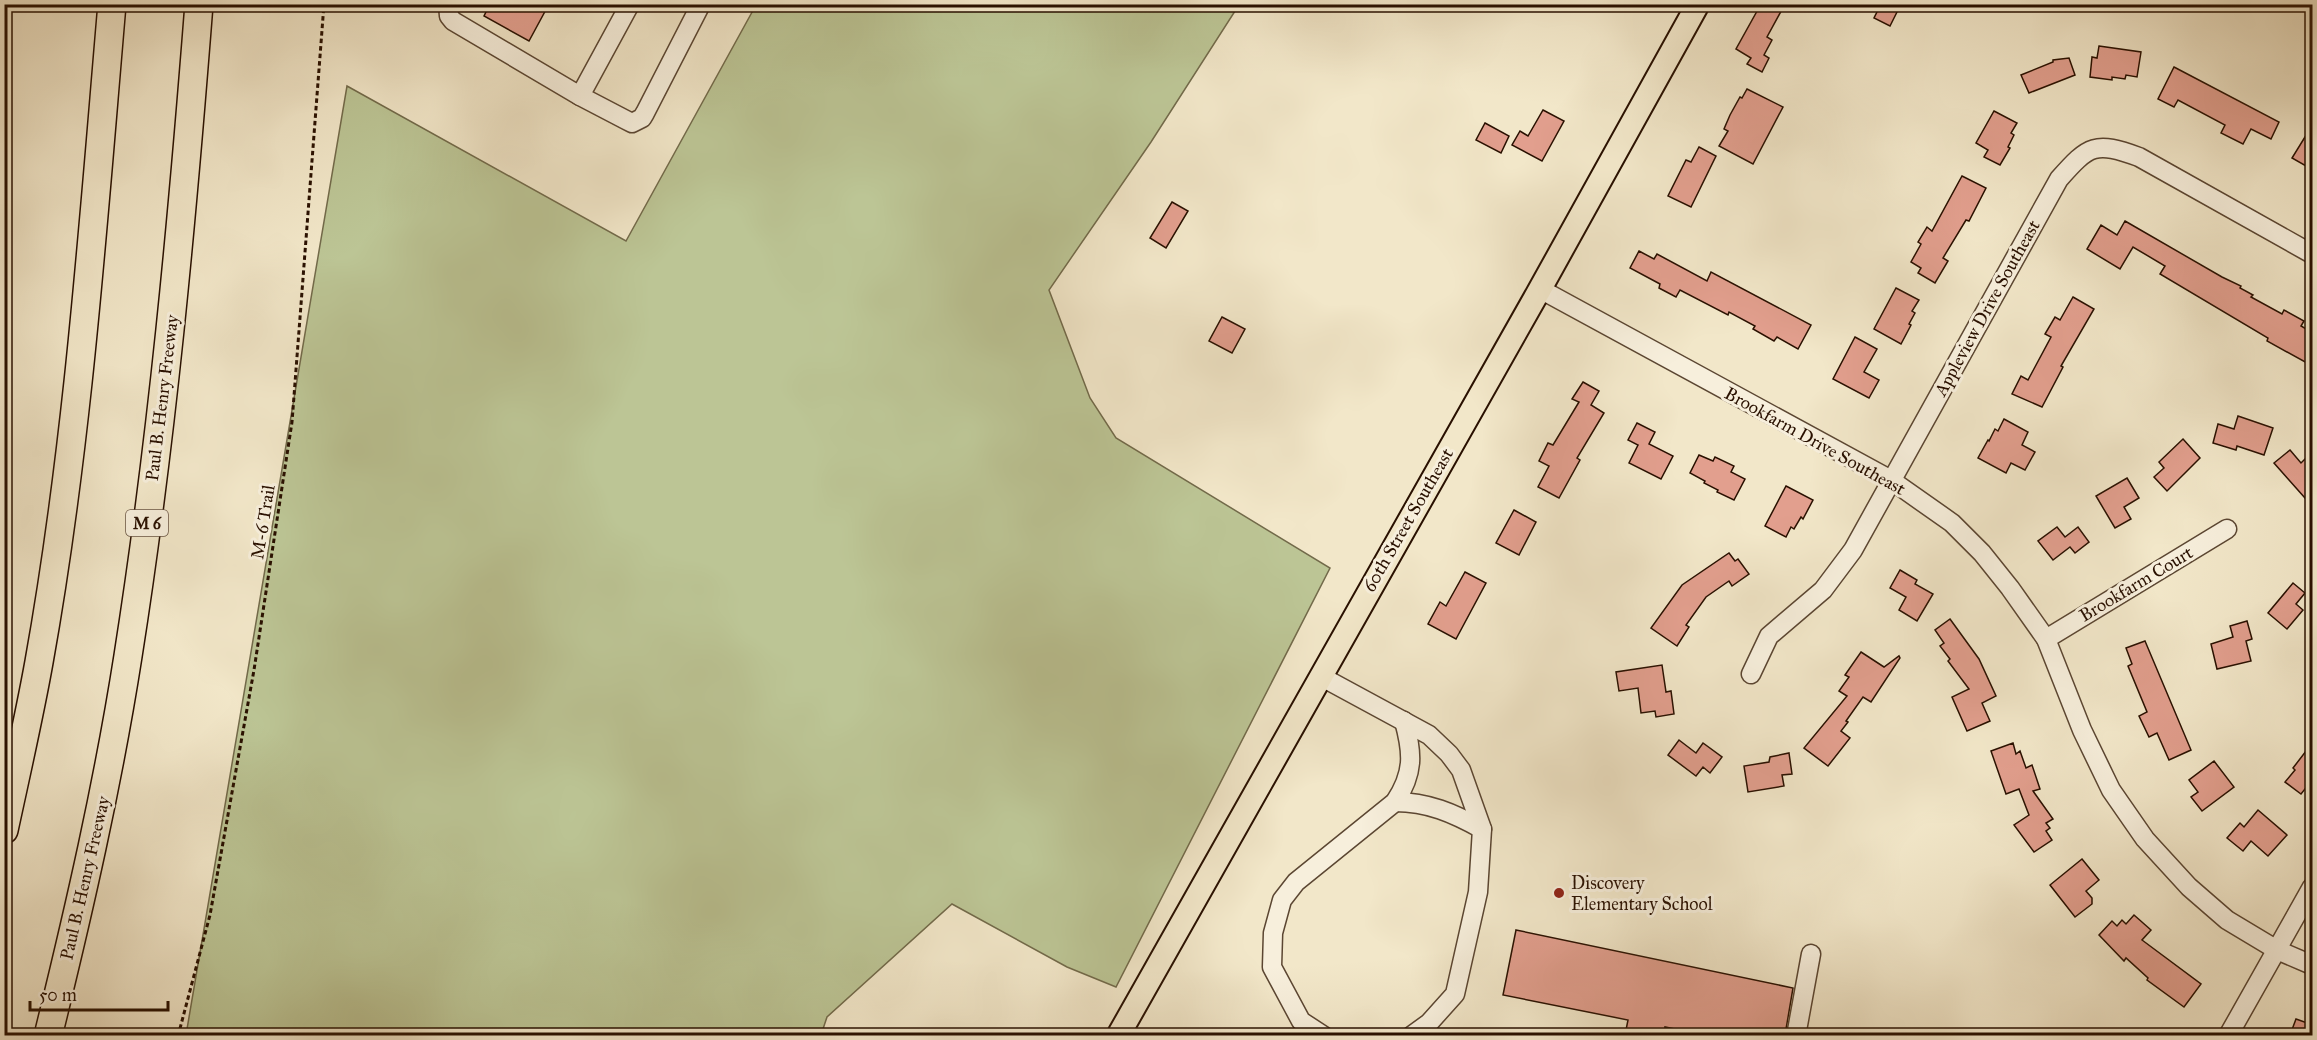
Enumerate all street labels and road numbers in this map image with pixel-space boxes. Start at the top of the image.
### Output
street label: Appleview Drive Southeast [1929,216,2045,401]
street label: Paul B. Henry Freeway [141,313,183,482]
street label: Brookfarm Drive Southeast [1721,382,1910,500]
street label: 60th Street Southeast [1358,444,1458,596]
street label: M-6 Trail [246,483,280,561]
road number: M 6 [126,510,168,536]
street label: Brookfarm Court [2075,541,2197,627]
street label: Paul B. Henry Freeway [55,793,115,962]

